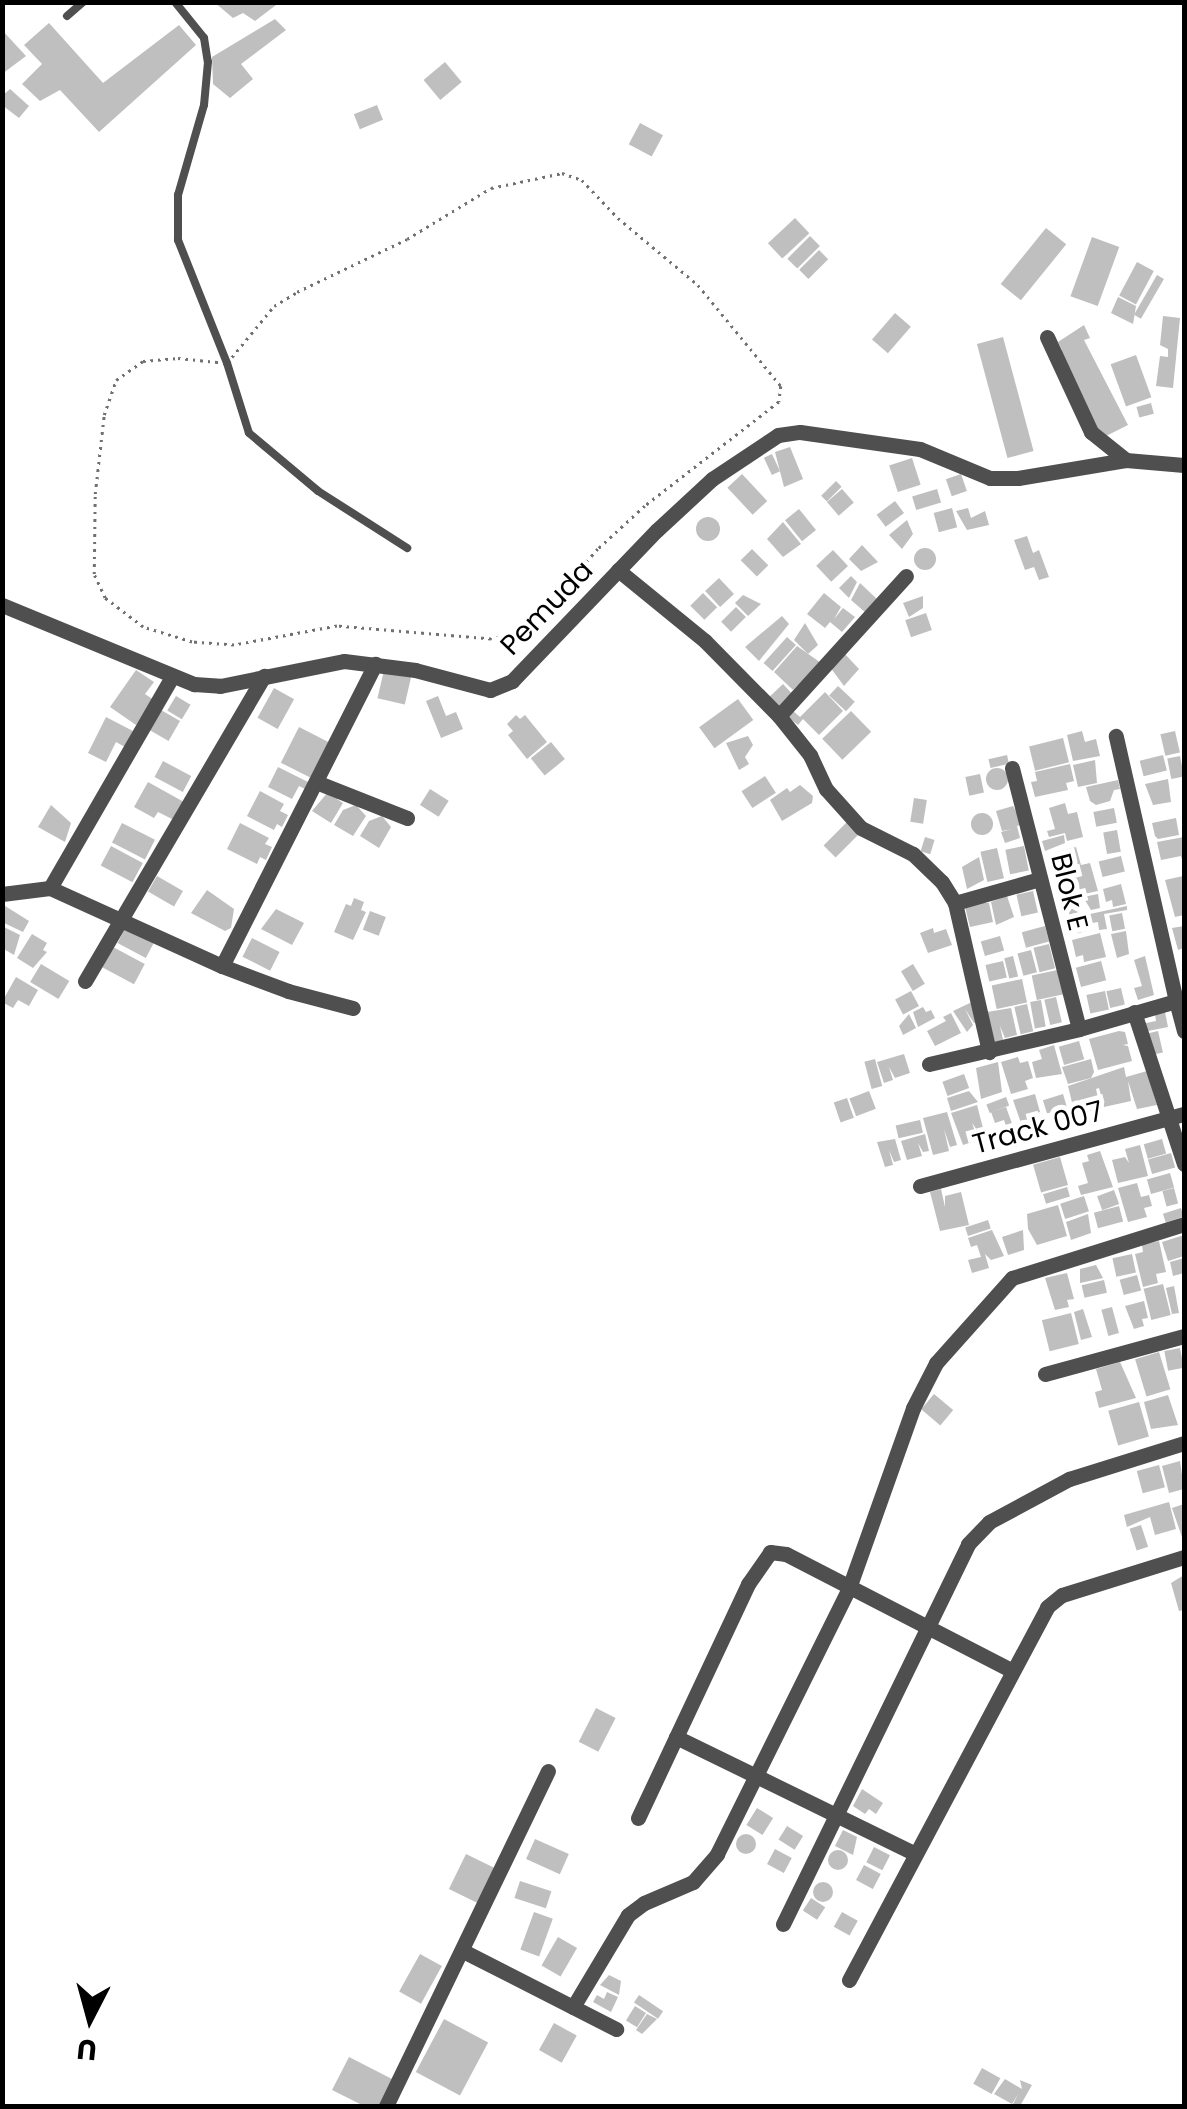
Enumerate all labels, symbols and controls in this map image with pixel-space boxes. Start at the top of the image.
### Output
street label: Pemuda [494,554,600,662]
street label: Blok E [1043,850,1095,934]
street label: Track 007 [969,1094,1107,1162]
north arrow [40,1969,140,2069]
text: U [75,2029,99,2070]

